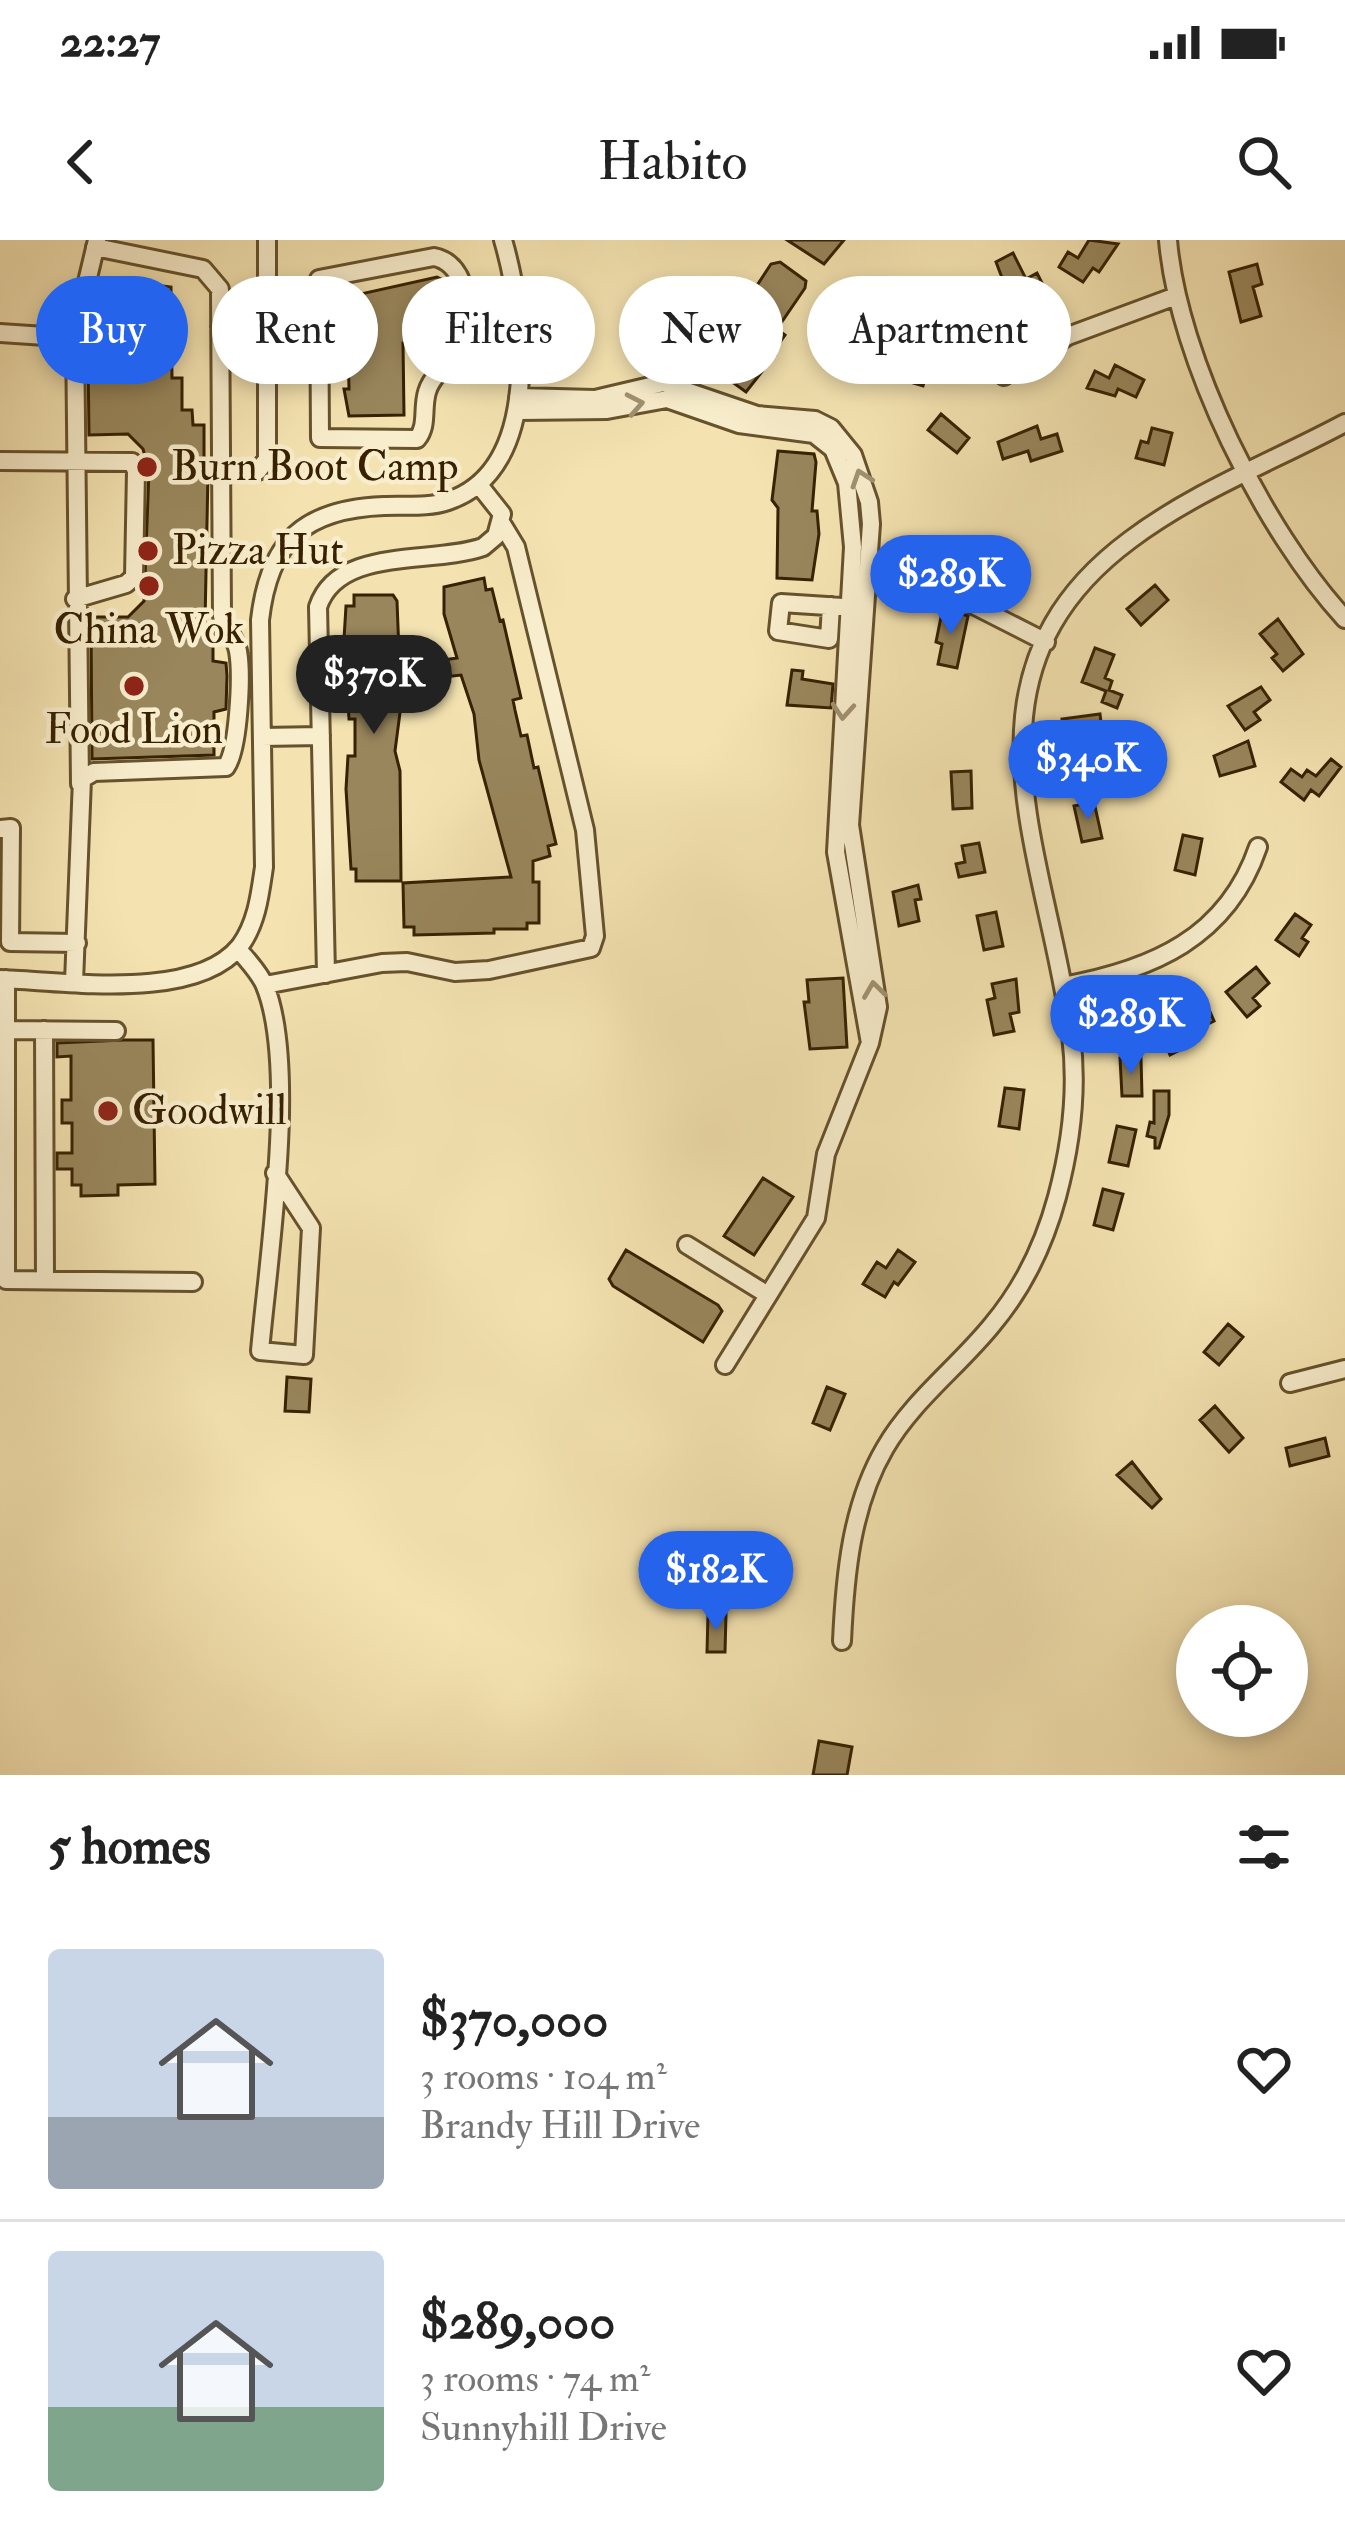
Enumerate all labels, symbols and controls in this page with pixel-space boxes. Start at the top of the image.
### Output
text: 22:27 [60,14,160,70]
text: Habito [597,128,748,196]
icon: back [48,129,114,195]
icon: search [1231,129,1297,195]
chip: Buy [36,276,188,384]
chip: Rent [212,276,378,384]
chip: Filters [402,276,595,384]
chip: New [619,276,783,384]
chip: Apartment [807,276,1071,384]
one-way arrow [625,392,645,418]
place label: Burn Boot Camp [171,441,458,493]
marker: Burn Boot Camp [134,454,160,480]
one-way arrow [851,469,875,490]
place label: Pizza Hut [172,525,344,577]
pin: $289K [867,535,1035,637]
marker: Pizza Hut [135,538,161,564]
text: $289K [897,549,1005,598]
marker: China Wok [136,573,162,599]
place label: China Wok [54,604,244,656]
pin: $370K [290,635,458,737]
text: $370K [323,649,425,698]
marker: Food Lion [121,673,147,699]
one-way arrow [830,702,856,721]
place label: Food Lion [45,704,223,756]
pin: $340K [1004,720,1172,822]
text: $340K [1035,734,1141,783]
pin: $289K [1047,975,1215,1077]
one-way arrow [862,980,888,1000]
text: $289K [1077,989,1185,1038]
place label: Goodwill [132,1085,287,1137]
marker: Goodwill [95,1098,121,1124]
pin: $182K [632,1531,800,1633]
text: $182K [665,1545,767,1594]
map controls [1176,1605,1308,1737]
button: locate [1176,1605,1308,1737]
icon: filters [1231,1814,1297,1880]
text: 5 homes [48,1815,211,1879]
text: $370,000 [420,1988,608,2052]
icon: home [144,1997,288,2141]
icon: heart [1231,2036,1297,2102]
text: 3 rooms · 104 m² [420,2052,667,2101]
text: Brandy Hill Drive [420,2101,700,2150]
text: $289,000 [420,2290,615,2354]
icon: home [144,2299,288,2443]
icon: heart [1231,2338,1297,2404]
text: 3 rooms · 74 m² [420,2354,650,2403]
text: Sunnyhill Drive [420,2403,667,2452]

